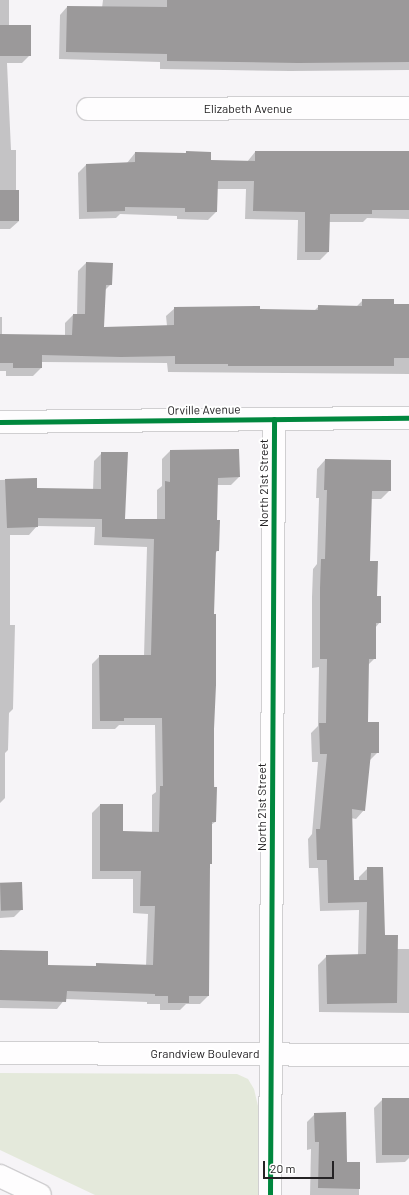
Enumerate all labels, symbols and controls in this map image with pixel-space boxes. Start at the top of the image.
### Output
street label: Elizabeth Avenue [204,102,292,116]
street label: Orville Avenue [167,402,241,418]
street label: North 21st Street [257,439,271,527]
street label: North 21st Street [255,763,269,851]
street label: Grandview Boulevard [151,1047,259,1061]
scale bar [265,1153,336,1179]
text: 20 m [270,1161,296,1175]

